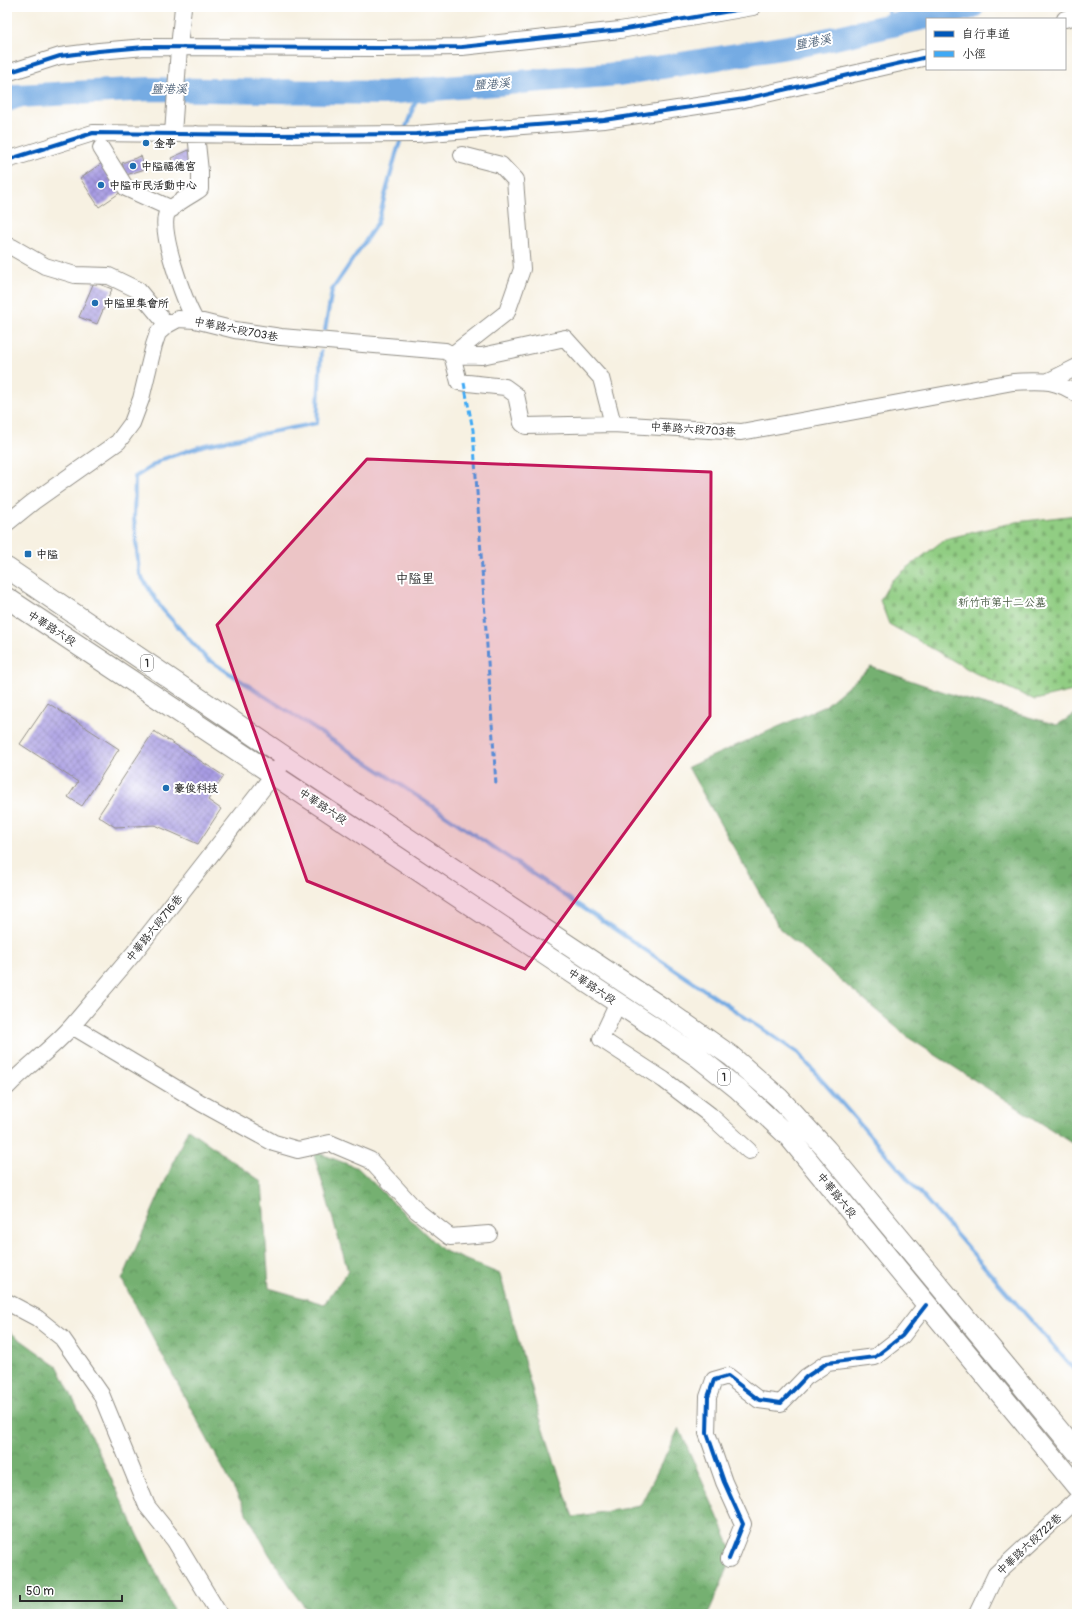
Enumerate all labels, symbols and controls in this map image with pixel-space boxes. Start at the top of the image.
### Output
legend [926,18,1066,70]
text: 自行車道 [962,27,1010,42]
water label: 鹽港溪 [794,32,833,53]
text: 小徑 [962,47,986,62]
water label: 鹽港溪 [474,76,512,93]
water label: 鹽港溪 [151,82,188,97]
place label: 金亭 [154,137,176,150]
marker: 金亭 [141,138,151,148]
place label: 中隘福德宮 [141,160,196,173]
marker: 中隘福德宮 [128,161,138,171]
place label: 中隘市民活動中心 [109,179,197,192]
marker: 中隘市民活動中心 [96,180,106,190]
place label: 中隘里集會所 [103,297,169,310]
marker: 中隘里集會所 [90,298,100,308]
street label: 中華路六段703巷 [193,315,279,344]
street label: 中華路六段703巷 [650,420,736,439]
place label: 中隘 [36,548,58,561]
marker: 中隘 [23,549,33,559]
district label: 中隘里 [395,571,435,587]
park label: 新竹市第十二公墓 [958,596,1046,609]
street label: 中華路六段 [25,608,78,649]
road number: 1 [141,655,153,671]
place label: 豪俊科技 [174,782,218,795]
marker: 豪俊科技 [161,783,171,793]
street label: 中華路六段 [296,786,349,827]
street label: 中華路六段716巷 [123,892,185,964]
street label: 中華路六段 [565,966,618,1007]
road number: 1 [718,1069,730,1085]
street label: 中華路六段 [814,1170,859,1221]
street label: 中華路六段722巷 [994,1511,1065,1578]
scale bar [20,1577,122,1603]
text: 50 m [26,1584,54,1599]

